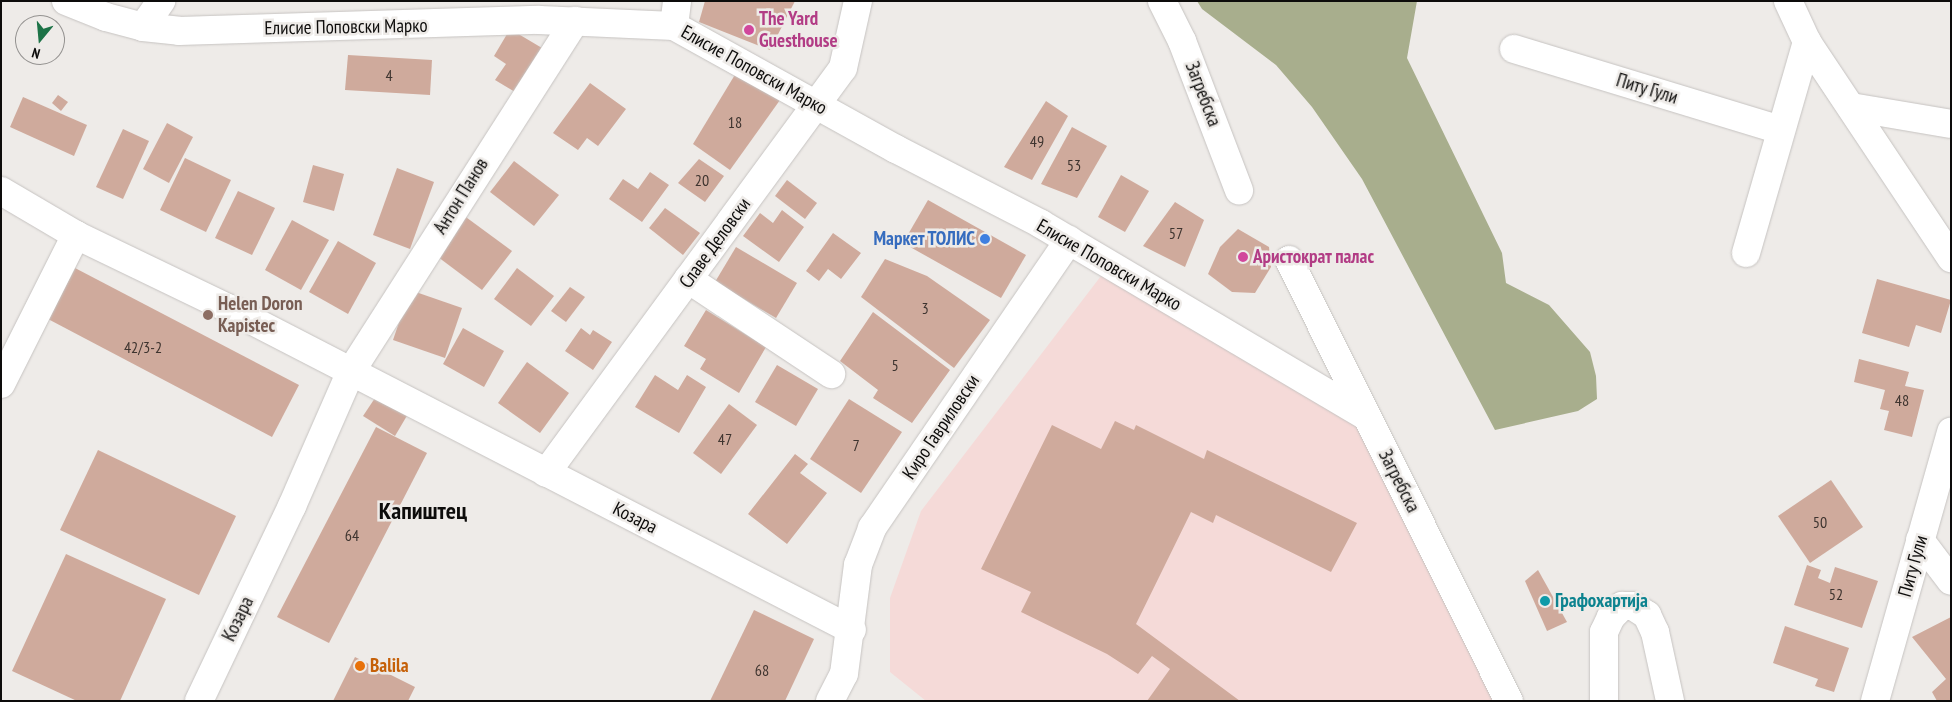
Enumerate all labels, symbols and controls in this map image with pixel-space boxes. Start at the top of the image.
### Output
place label: The Yard Guesthouse [759,8,838,52]
street label: Елисие Поповски Марко [264,14,428,40]
north arrow [15,15,65,65]
street label: Елисие Поповски Марко [677,20,831,120]
marker: The Yard Guesthouse [743,24,755,36]
text: N [30,44,42,63]
street label: Загребска [1180,58,1226,130]
house number: 4 [385,65,393,85]
street label: Питу Гули [1613,69,1681,109]
house number: 18 [728,112,742,132]
house number: 49 [1030,131,1044,151]
street label: Антон Панов [429,154,493,238]
house number: 53 [1067,155,1081,175]
house number: 20 [695,170,709,190]
street label: Славе Деловски [674,193,756,293]
street label: Елисие Поповски Марко [1033,214,1185,316]
house number: 57 [1169,223,1183,243]
place label: Маркет ТОЛИС [872,228,975,250]
marker: Маркет ТОЛИС [979,233,991,245]
place label: Аристократ палас [1253,246,1375,268]
marker: Аристократ палас [1237,251,1249,263]
place label: Helen Doron Kapistec [218,293,303,337]
house number: 3 [921,298,929,318]
marker: Helen Doron Kapistec [202,309,214,321]
house number: 42/3-2 [124,337,162,357]
house number: 5 [891,355,899,375]
street label: Киро Гавриловски [898,370,984,484]
house number: 48 [1895,390,1909,410]
house number: 47 [718,429,732,449]
house number: 7 [852,435,860,455]
street label: Загребска [1374,446,1424,516]
district label: Капиштец [379,497,467,525]
street label: Козара [609,497,661,539]
house number: 50 [1813,512,1827,532]
house number: 64 [345,525,359,545]
street label: Питу Гули [1893,532,1933,600]
house number: 52 [1829,584,1843,604]
place label: Графохартија [1555,590,1648,612]
street label: Козара [217,593,259,645]
marker: Графохартија [1539,595,1551,607]
place label: Balila [370,655,409,677]
marker: Balila [354,660,366,672]
house number: 68 [755,660,769,680]

